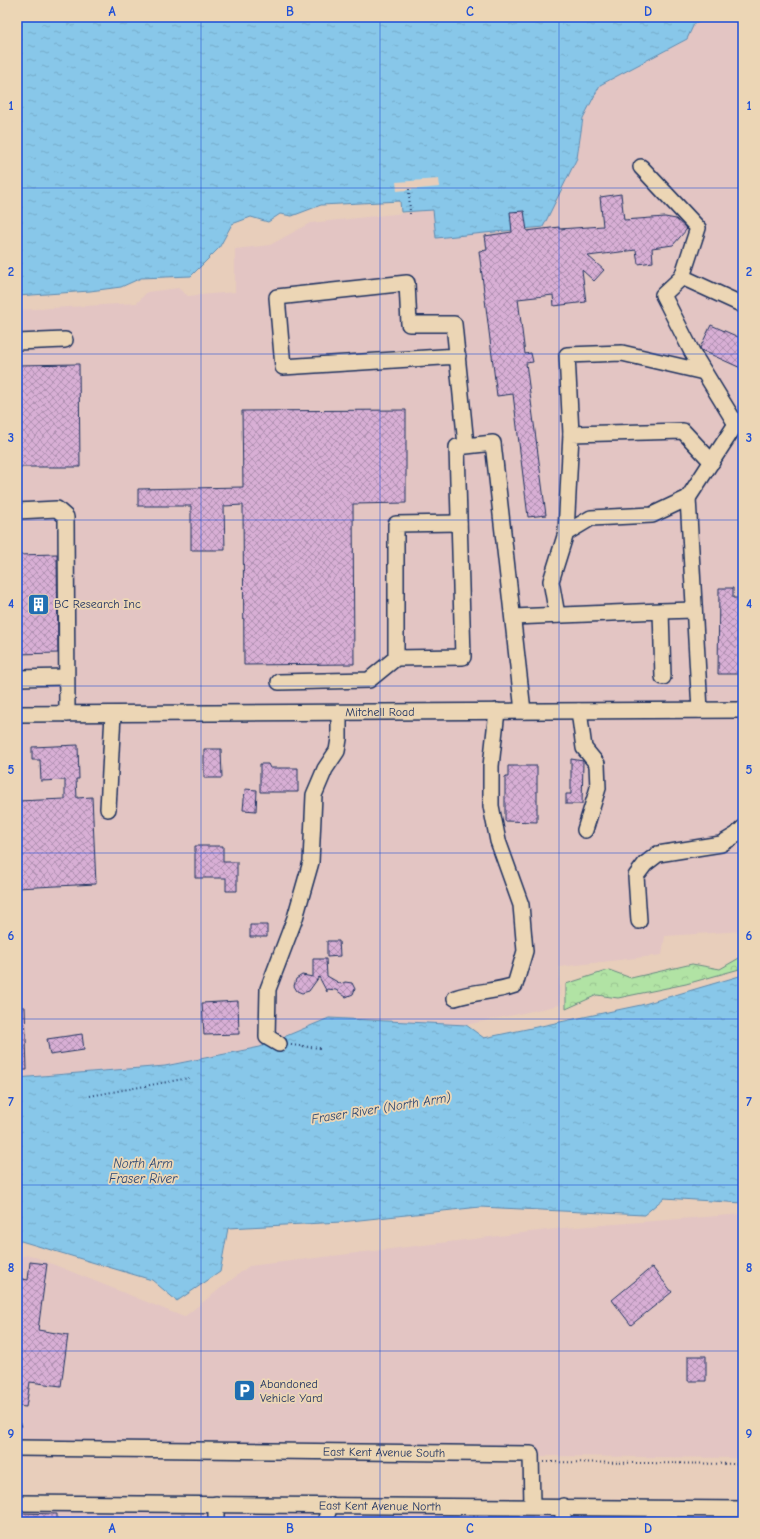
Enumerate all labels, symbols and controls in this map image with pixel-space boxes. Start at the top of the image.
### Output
text: A [108,4,116,19]
text: B [286,4,294,19]
text: C [466,4,474,19]
text: D [644,4,652,19]
text: 1 [8,98,14,113]
text: 1 [746,98,752,113]
text: 2 [8,264,14,279]
text: 2 [746,264,752,279]
text: 3 [8,430,14,445]
text: 3 [746,430,752,445]
building icon: BC Research Inc [26,591,52,617]
text: 4 [8,596,14,611]
text: 4 [746,596,752,611]
place label: BC Research Inc [54,597,141,611]
street label: Mitchell Road [345,705,415,719]
text: 5 [8,762,15,777]
text: 5 [746,762,753,777]
text: 6 [8,928,15,943]
text: 6 [746,928,753,943]
water label: Fraser River (North Arm) [310,1090,452,1126]
text: 7 [8,1094,14,1109]
text: 7 [746,1094,752,1109]
water label: North Arm Fraser River [109,1156,178,1186]
text: 8 [8,1260,14,1275]
text: 8 [746,1260,752,1275]
place label: Abandoned Vehicle Yard [260,1377,323,1405]
parking icon: Abandoned Vehicle Yard [232,1378,258,1404]
text: 9 [8,1426,15,1441]
text: 9 [746,1426,753,1441]
street label: East Kent Avenue South [323,1445,445,1460]
street label: East Kent Avenue North [319,1498,441,1514]
text: A [108,1521,116,1536]
text: B [286,1521,294,1536]
text: C [466,1521,474,1536]
text: D [644,1521,652,1536]

